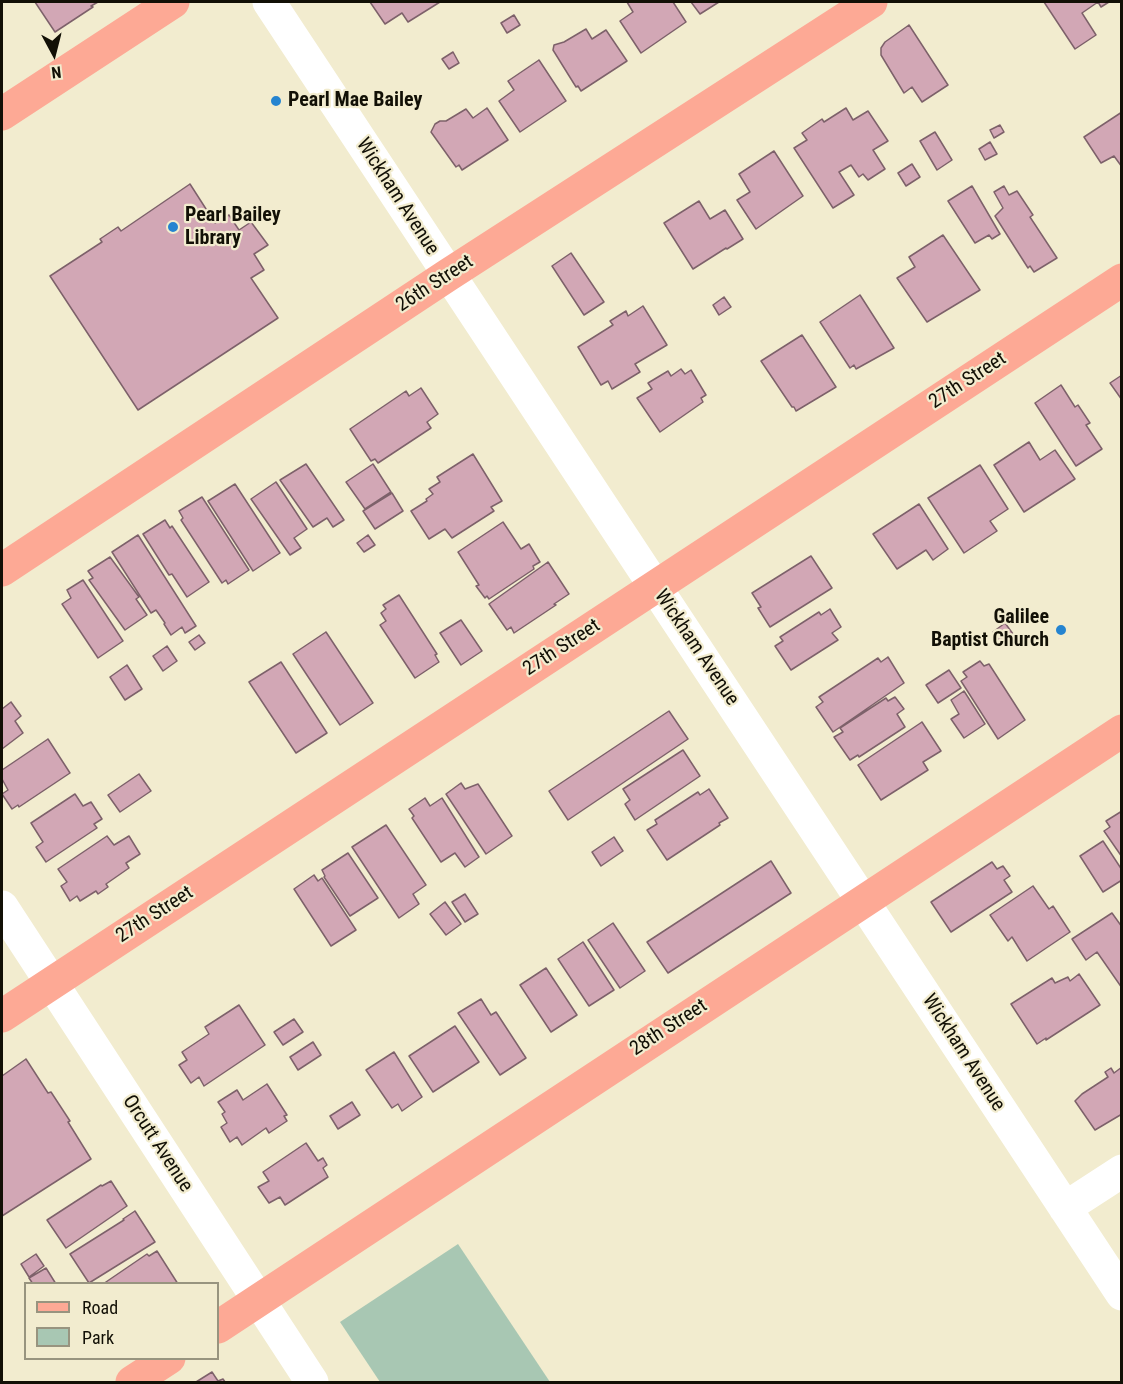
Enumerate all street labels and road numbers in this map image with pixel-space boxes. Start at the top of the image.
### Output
street label: Wickham Avenue [350,134,444,260]
street label: 26th Street [392,250,478,318]
street label: 27th Street [925,347,1011,415]
street label: Wickham Avenue [648,586,744,710]
street label: 27th Street [519,614,605,682]
street label: 27th Street [112,881,198,949]
street label: Wickham Avenue [916,990,1010,1116]
street label: 28th Street [626,994,712,1062]
street label: Orcutt Avenue [117,1091,197,1197]

